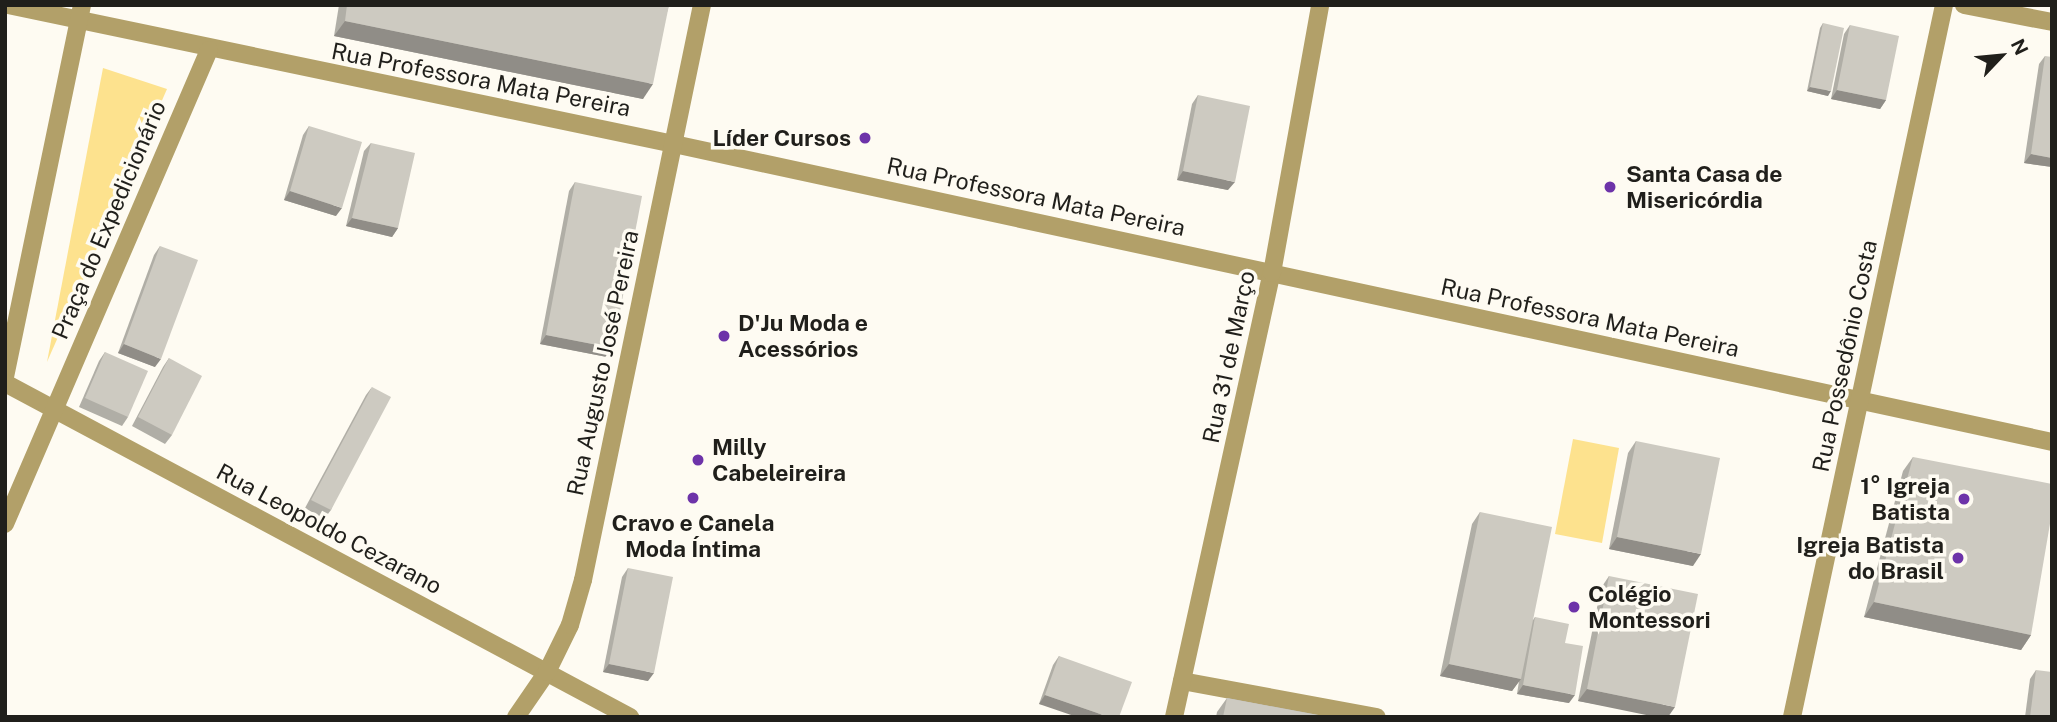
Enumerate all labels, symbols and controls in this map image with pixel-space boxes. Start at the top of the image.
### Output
north arrow [1966,21,2036,91]
text: N [2007,35,2033,58]
street label: Rua Professora Mata Pereira [329,37,633,123]
street label: Praça do Expedicionário [46,96,172,344]
place label: Líder Cursos [713,124,851,152]
marker: Líder Cursos [857,130,873,146]
street label: Rua Professora Mata Pereira [884,152,1188,242]
place label: Santa Casa de Misericórdia [1626,160,1783,214]
marker: Santa Casa de Misericórdia [1600,177,1620,197]
street label: Rua Augusto José Pereira [561,228,645,498]
street label: Rua Possedônio Costa [1807,237,1883,475]
street label: Rua 31 de Março [1197,268,1261,446]
street label: Rua Professora Mata Pereira [1438,273,1742,363]
place label: D'Ju Moda e Acessórios [738,309,868,363]
marker: D'Ju Moda e Acessórios [716,328,732,344]
place label: Milly Cabeleireira [712,433,846,487]
marker: Milly Cabeleireira [690,452,706,468]
street label: Rua Leopoldo Cezarano [212,458,446,600]
place label: 1° Igreja Batista [1860,472,1950,526]
marker: Cravo e Canela Moda Íntima [685,490,701,506]
marker: 1° Igreja Batista [1956,491,1972,507]
place label: Cravo e Canela Moda Íntima [611,509,775,563]
place label: Igreja Batista do Brasil [1796,531,1944,585]
marker: Igreja Batista do Brasil [1950,550,1966,566]
place label: Colégio Montessori [1588,580,1711,634]
marker: Colégio Montessori [1566,599,1582,615]

